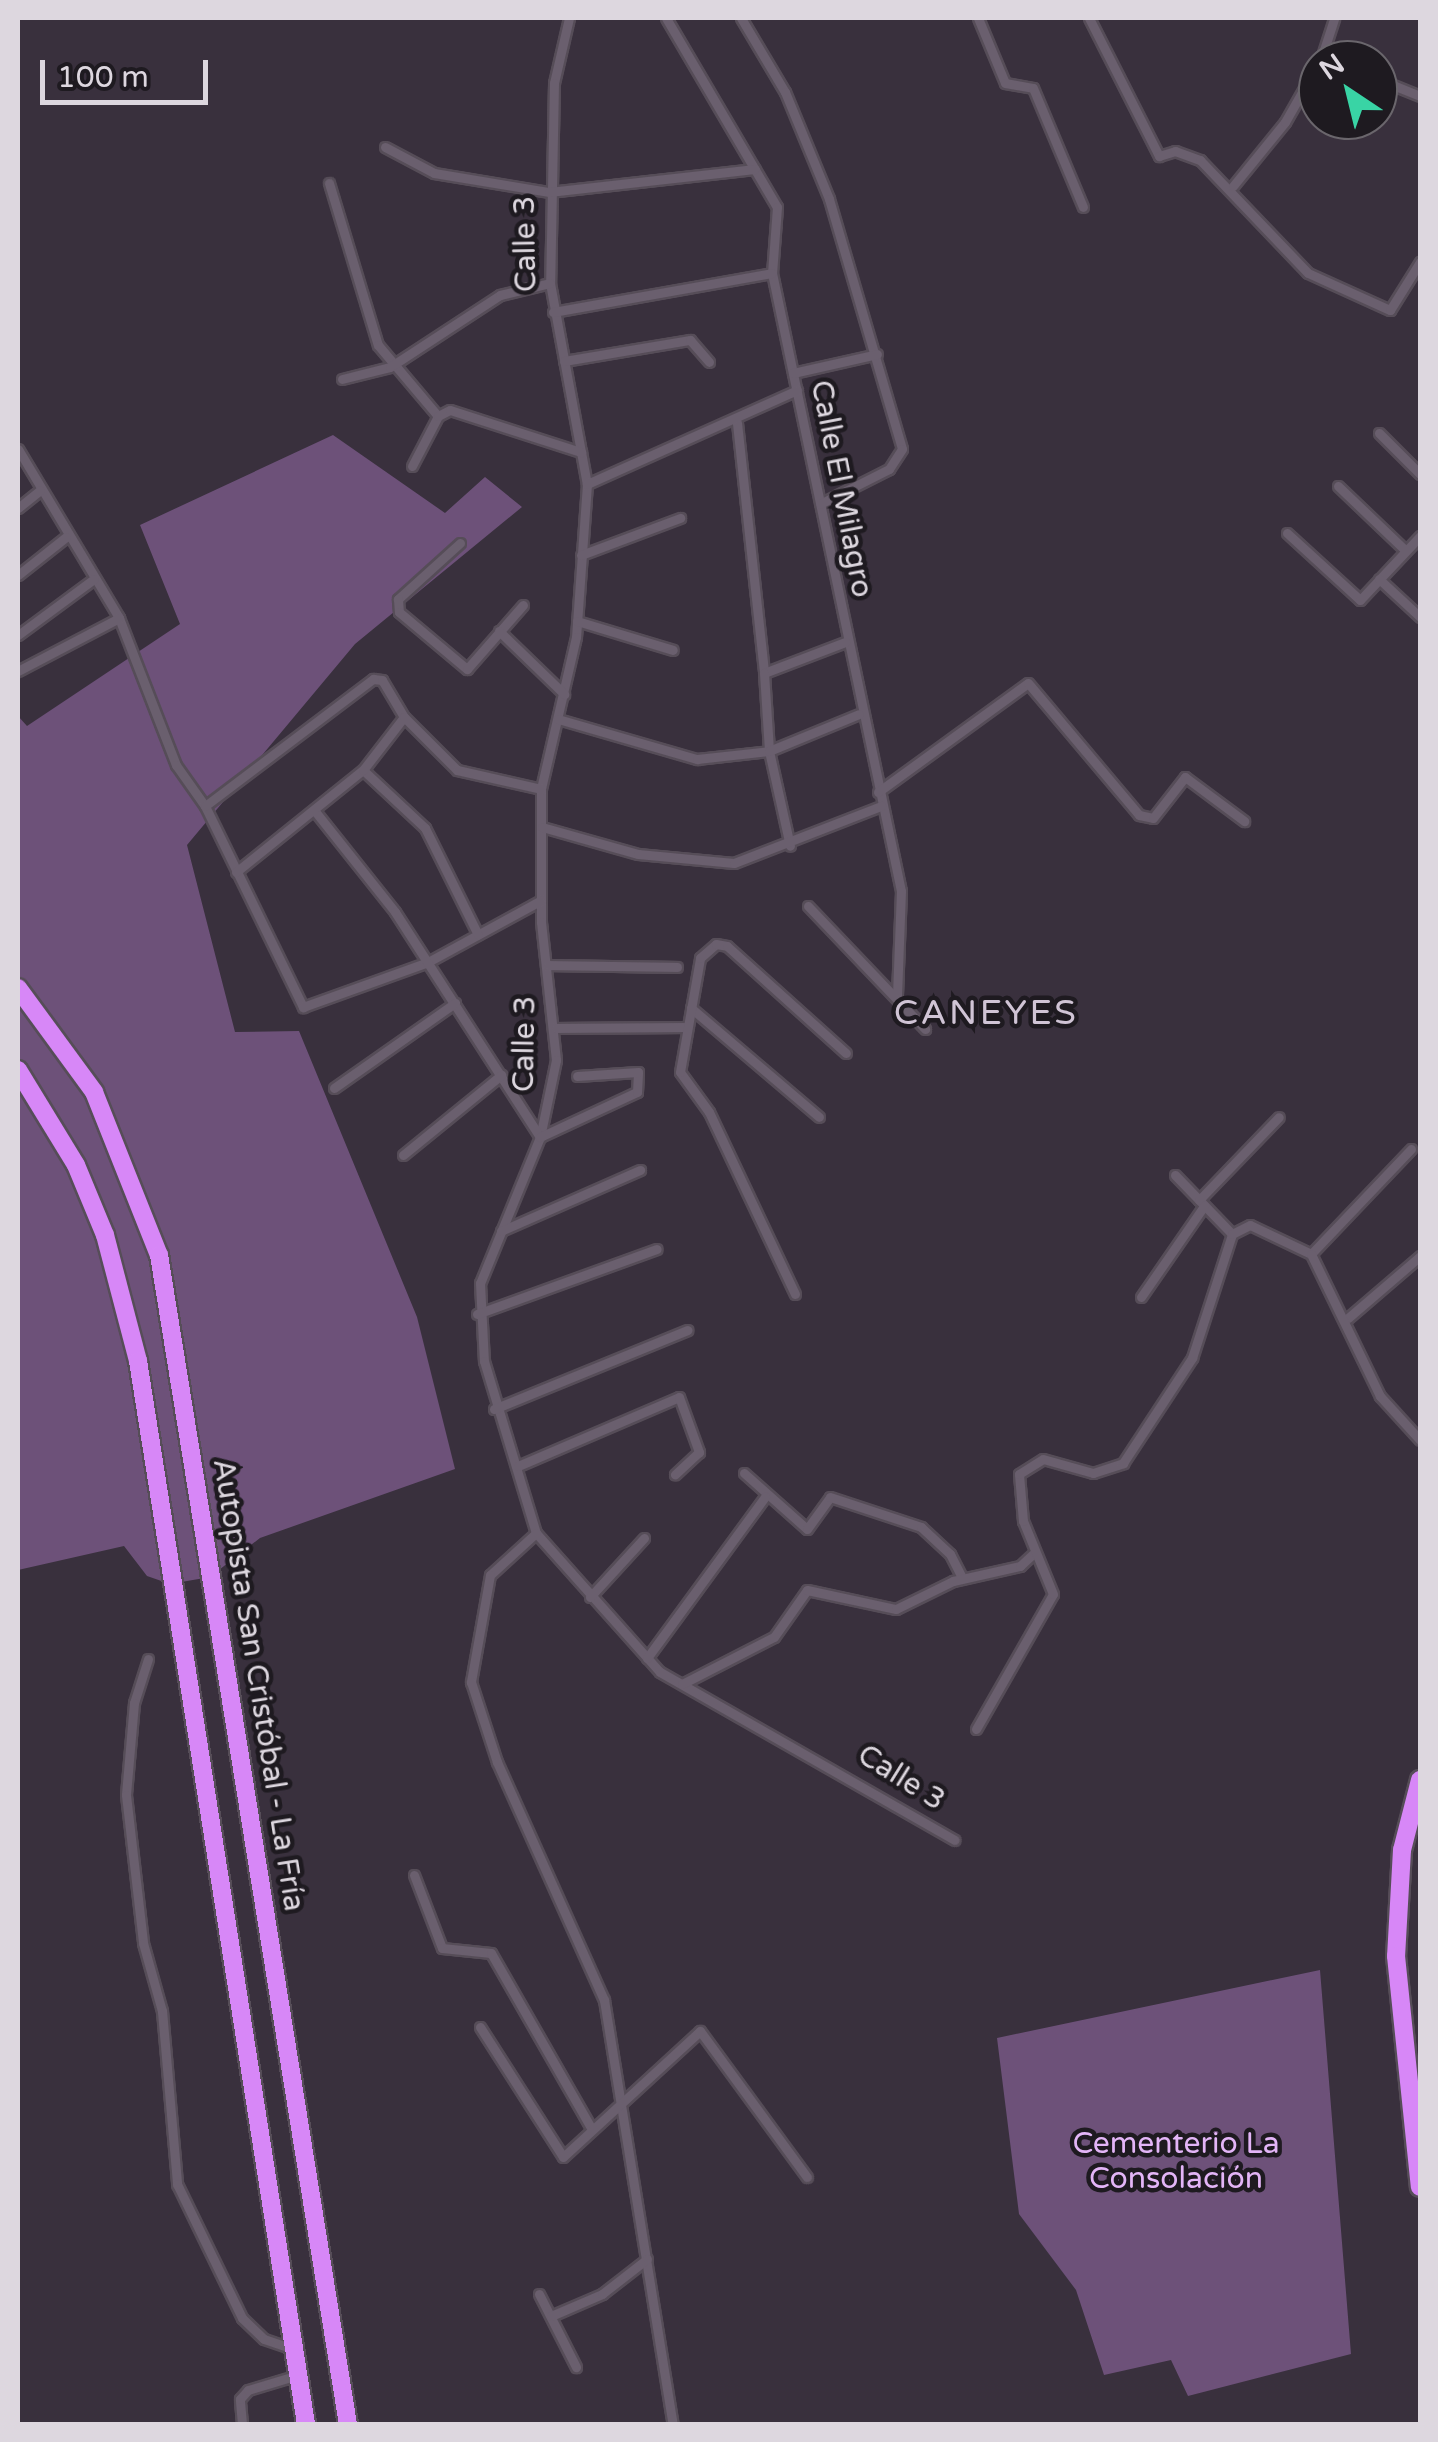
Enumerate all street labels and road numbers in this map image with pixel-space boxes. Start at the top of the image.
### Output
street label: Calle 3 [507,196,545,292]
street label: Calle El Milagro [802,377,880,601]
street label: Calle 3 [506,996,544,1092]
street label: Autopista San Cristóbal - La Fría [204,1456,312,1914]
street label: Calle 3 [851,1737,951,1819]

